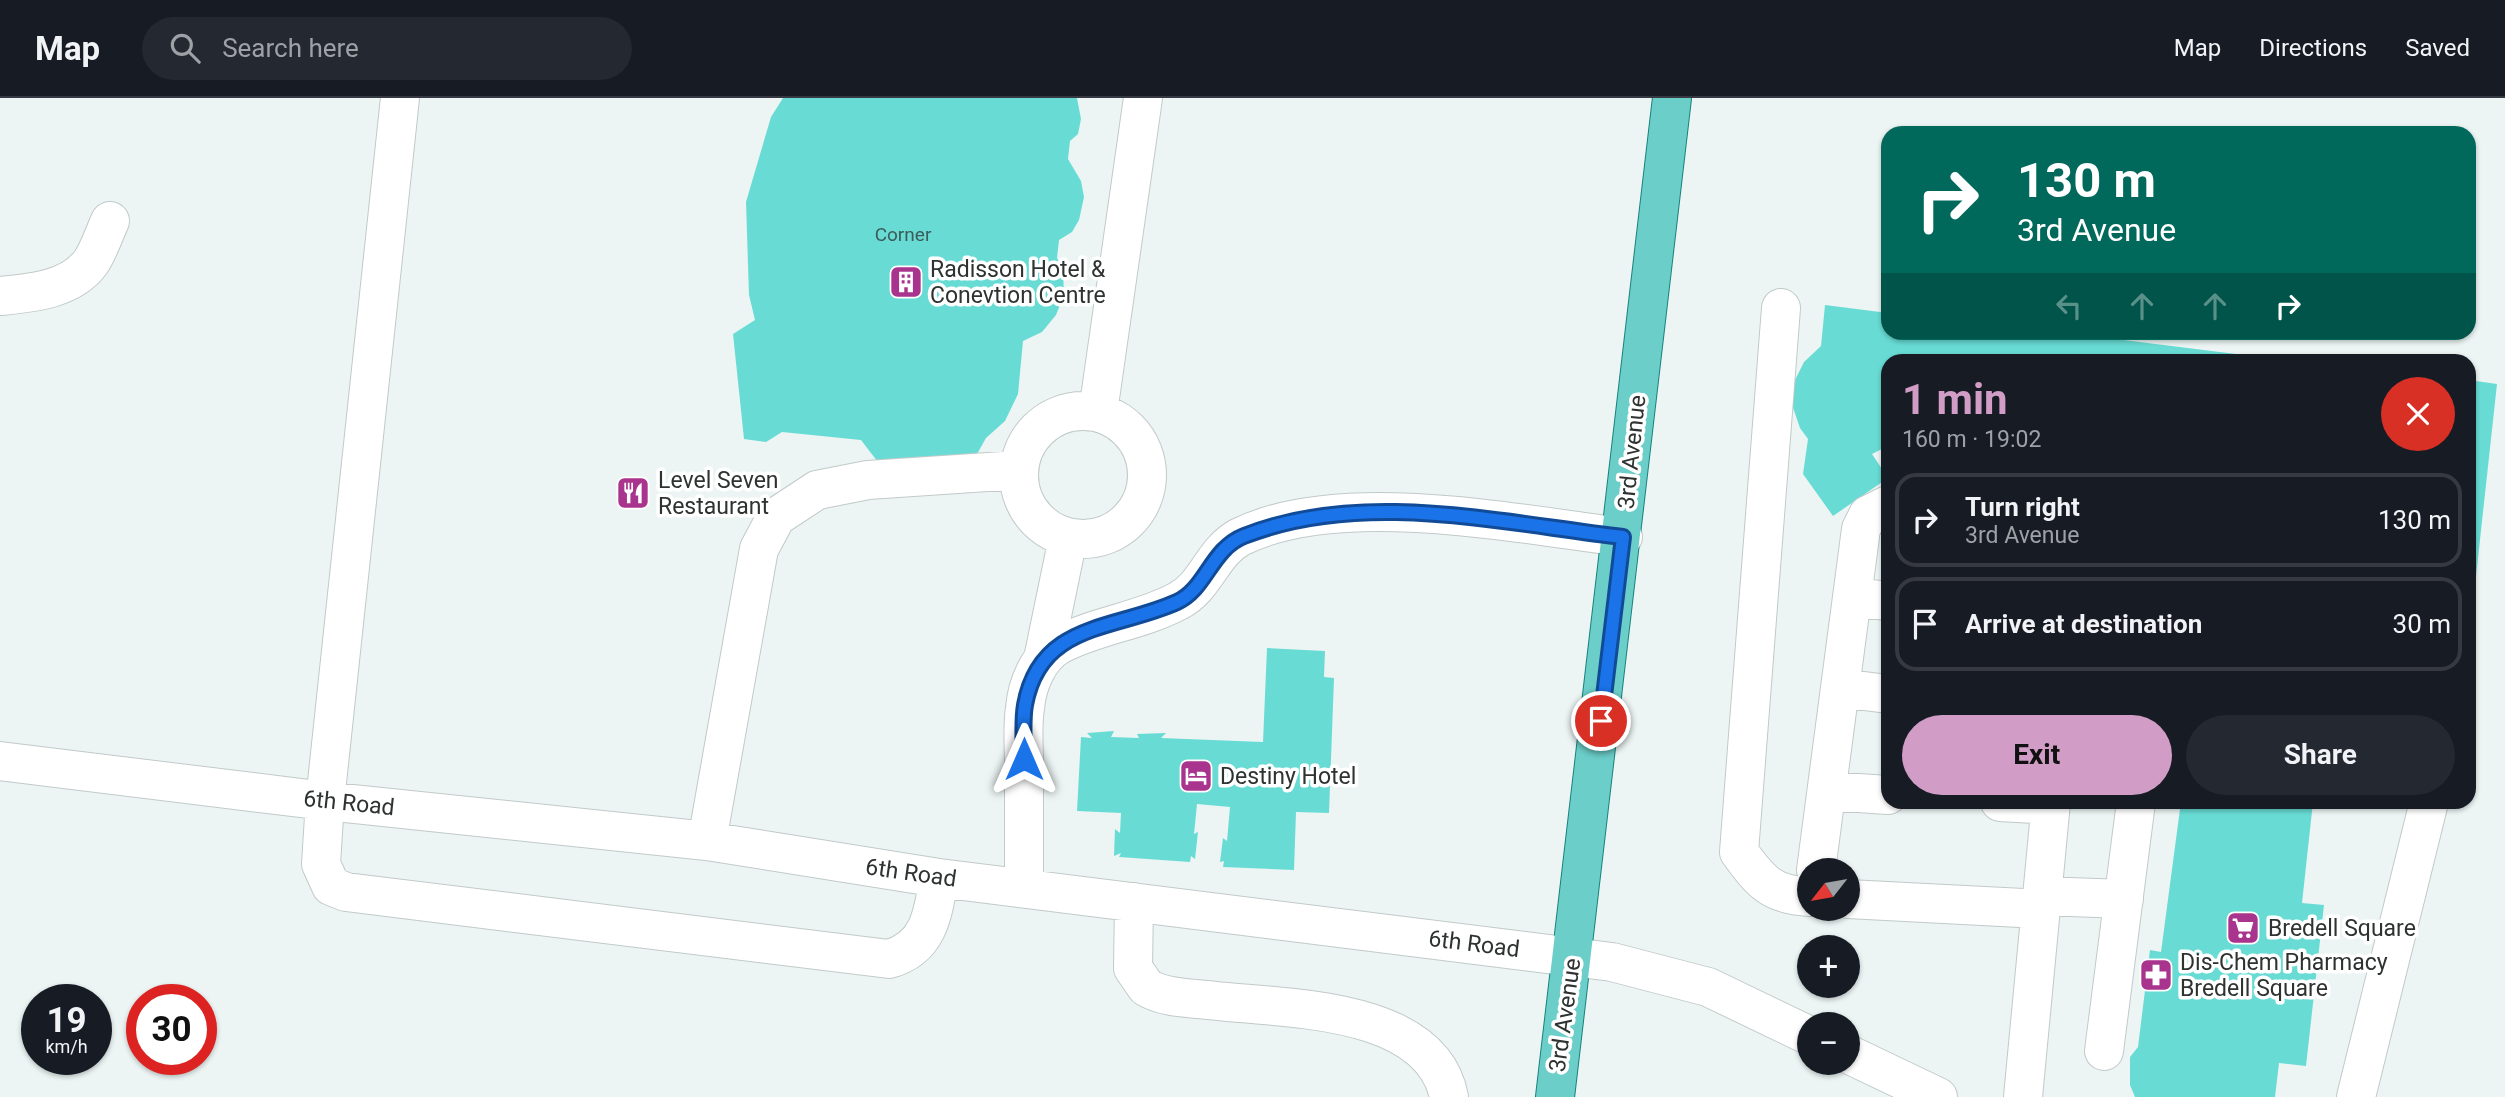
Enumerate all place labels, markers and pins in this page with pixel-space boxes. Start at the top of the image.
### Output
place label: Radisson Hotel & Conevtion Centre [930,256,1106,309]
building icon: Radisson Hotel & Conevtion Centre [887,263,925,301]
place label: Level Seven Restaurant [658,467,779,520]
restaurant icon: Level Seven Restaurant [614,474,652,512]
pin [1571,691,1631,751]
hotel icon: Destiny Hotel [1177,757,1215,795]
place label: Destiny Hotel [1220,763,1356,790]
supermarket icon: Bredell Square [2224,909,2262,947]
place label: Bredell Square [2268,915,2416,942]
place label: Dis-Chem Pharmacy Bredell Square [2180,949,2388,1002]
pharmacy icon: Dis-Chem Pharmacy Bredell Square [2137,956,2175,994]

